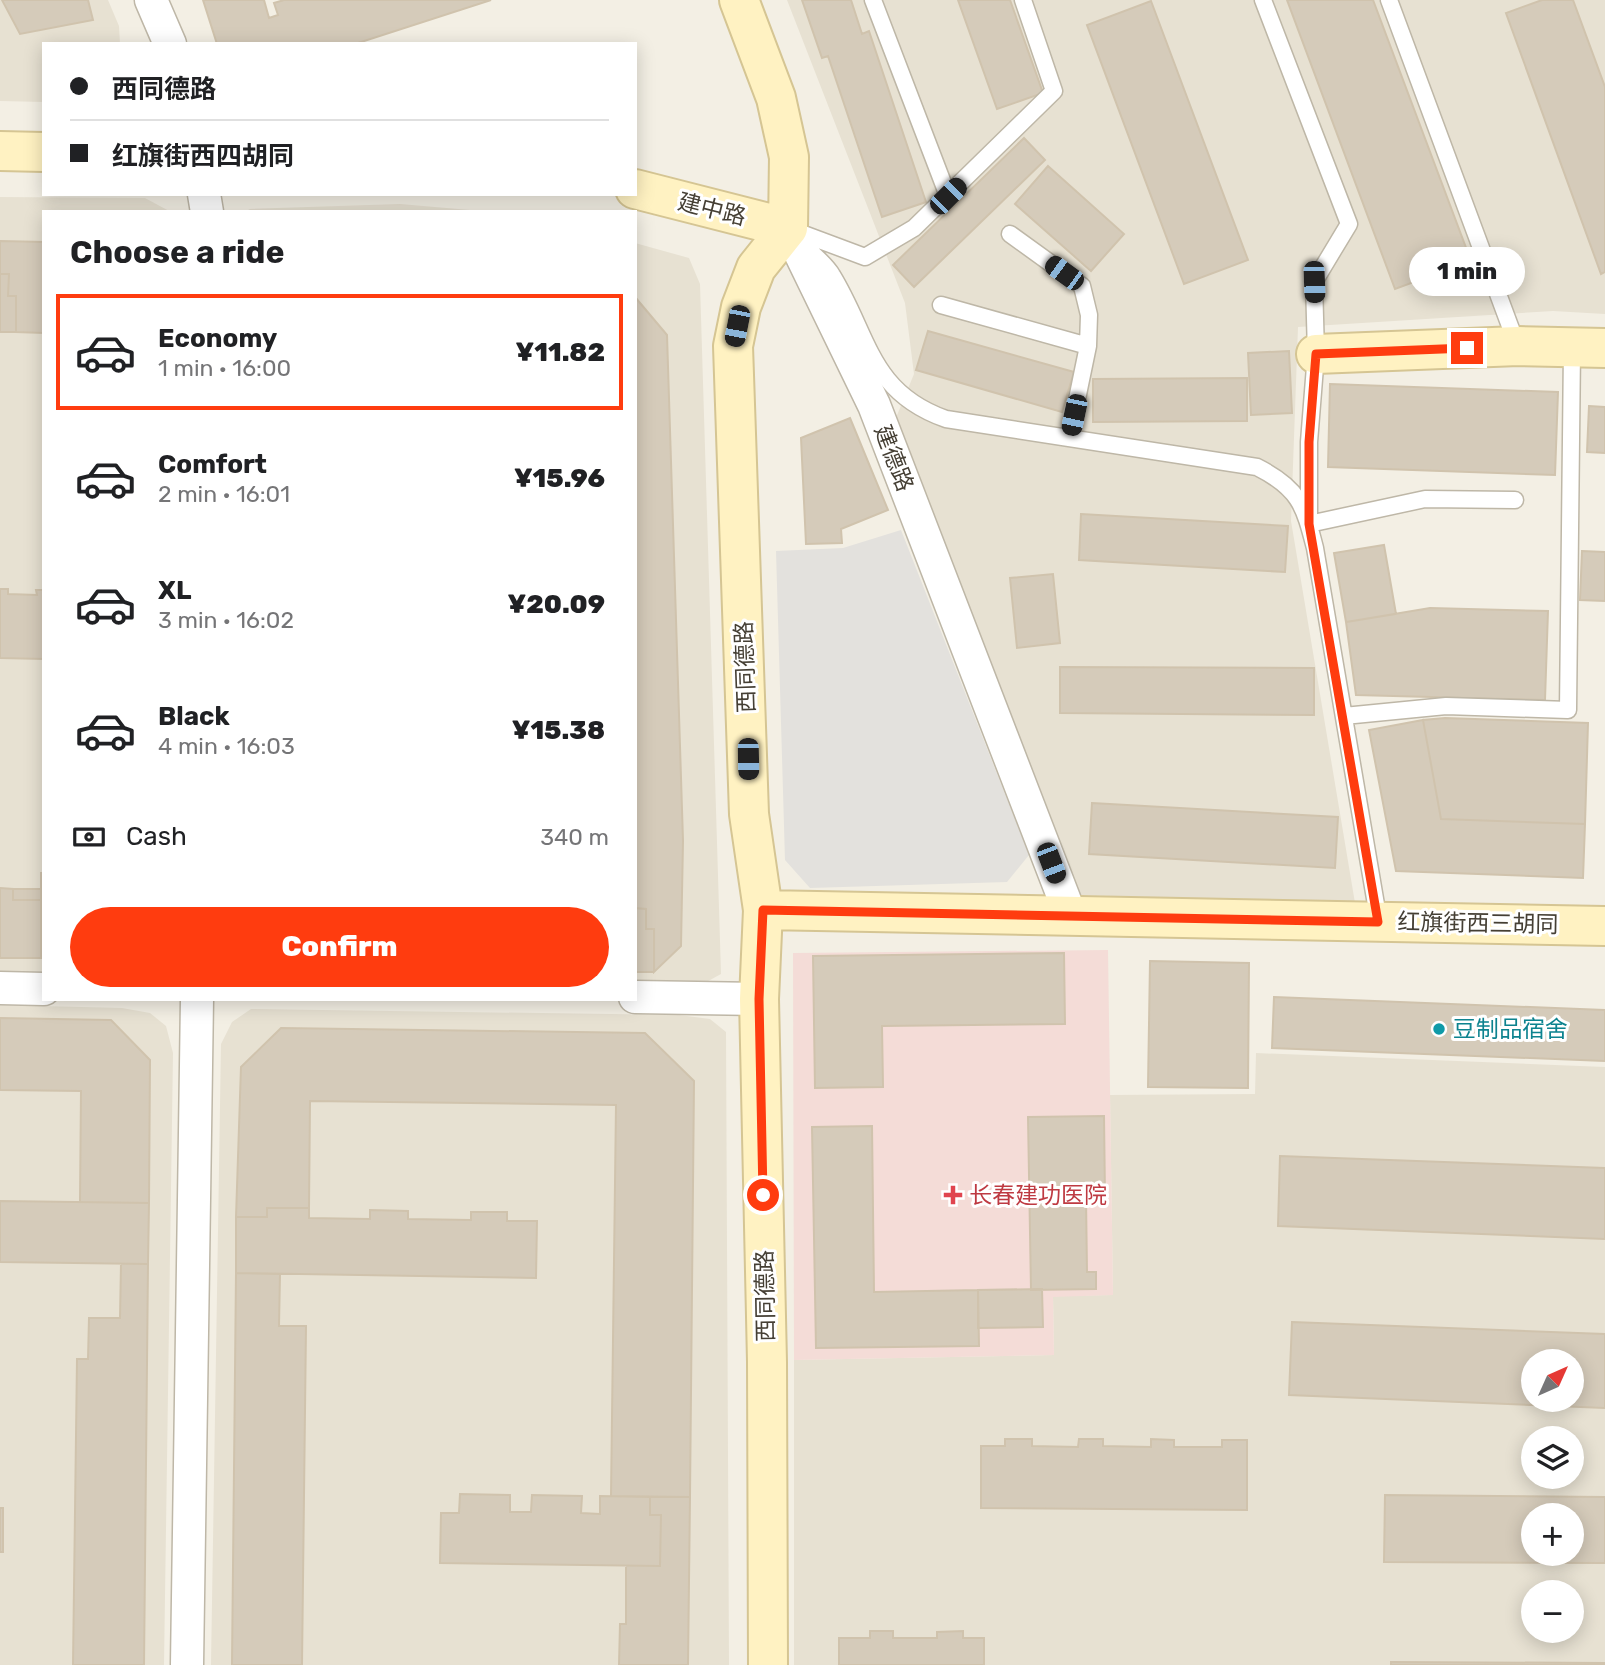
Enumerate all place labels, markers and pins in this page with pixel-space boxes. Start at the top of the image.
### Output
place label: 豆制品宿舍 [1453,1015,1568,1043]
marker: 豆制品宿舍 [1431,1021,1447,1037]
place label: 长春建功医院 [969,1181,1107,1209]
marker: 长春建功医院 [943,1185,963,1205]

